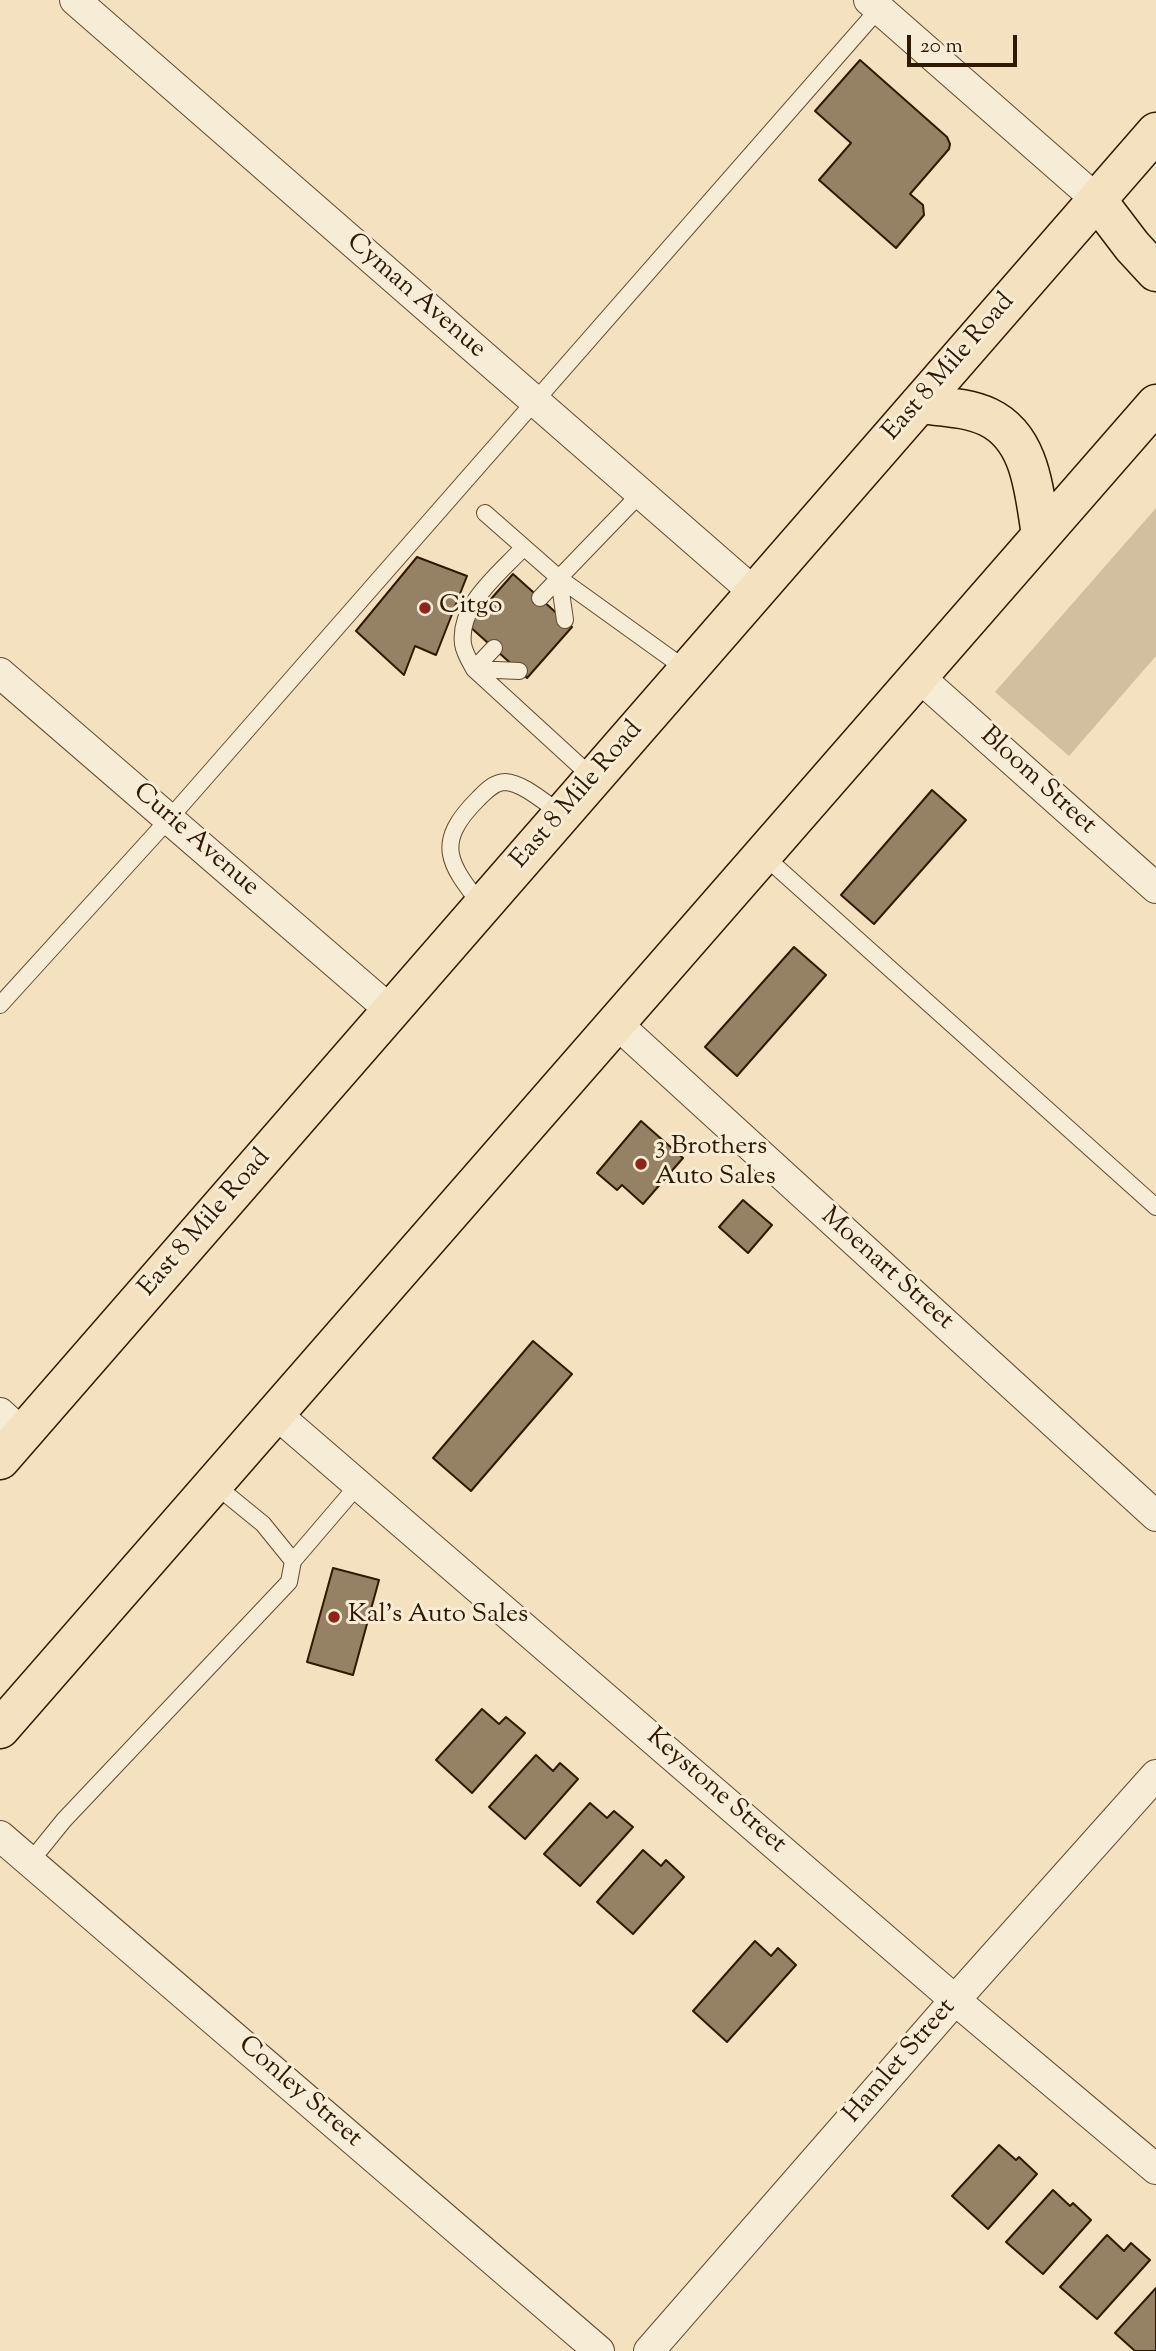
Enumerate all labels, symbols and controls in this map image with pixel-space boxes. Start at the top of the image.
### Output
scale bar [911,21,1021,65]
text: 20 m [920,32,963,62]
street label: Cyman Avenue [339,228,491,366]
street label: East 8 Mile Road [877,288,1023,448]
place label: Citgo [439,592,503,624]
marker: Citgo [417,600,433,616]
street label: East 8 Mile Road [505,716,651,876]
street label: Bloom Street [972,722,1102,842]
street label: Curie Avenue [125,778,265,904]
place label: 3 Brothers Auto Sales [655,1133,776,1194]
street label: East 8 Mile Road [133,1144,279,1304]
marker: 3 Brothers Auto Sales [633,1156,649,1172]
street label: Moenart Street [813,1202,959,1338]
place label: Kal's Auto Sales [348,1601,528,1633]
marker: Kal's Auto Sales [326,1609,342,1625]
street label: Keystone Street [639,1723,791,1861]
street label: Hamlet Street [839,1993,963,2131]
street label: Conley Street [231,2031,367,2155]

